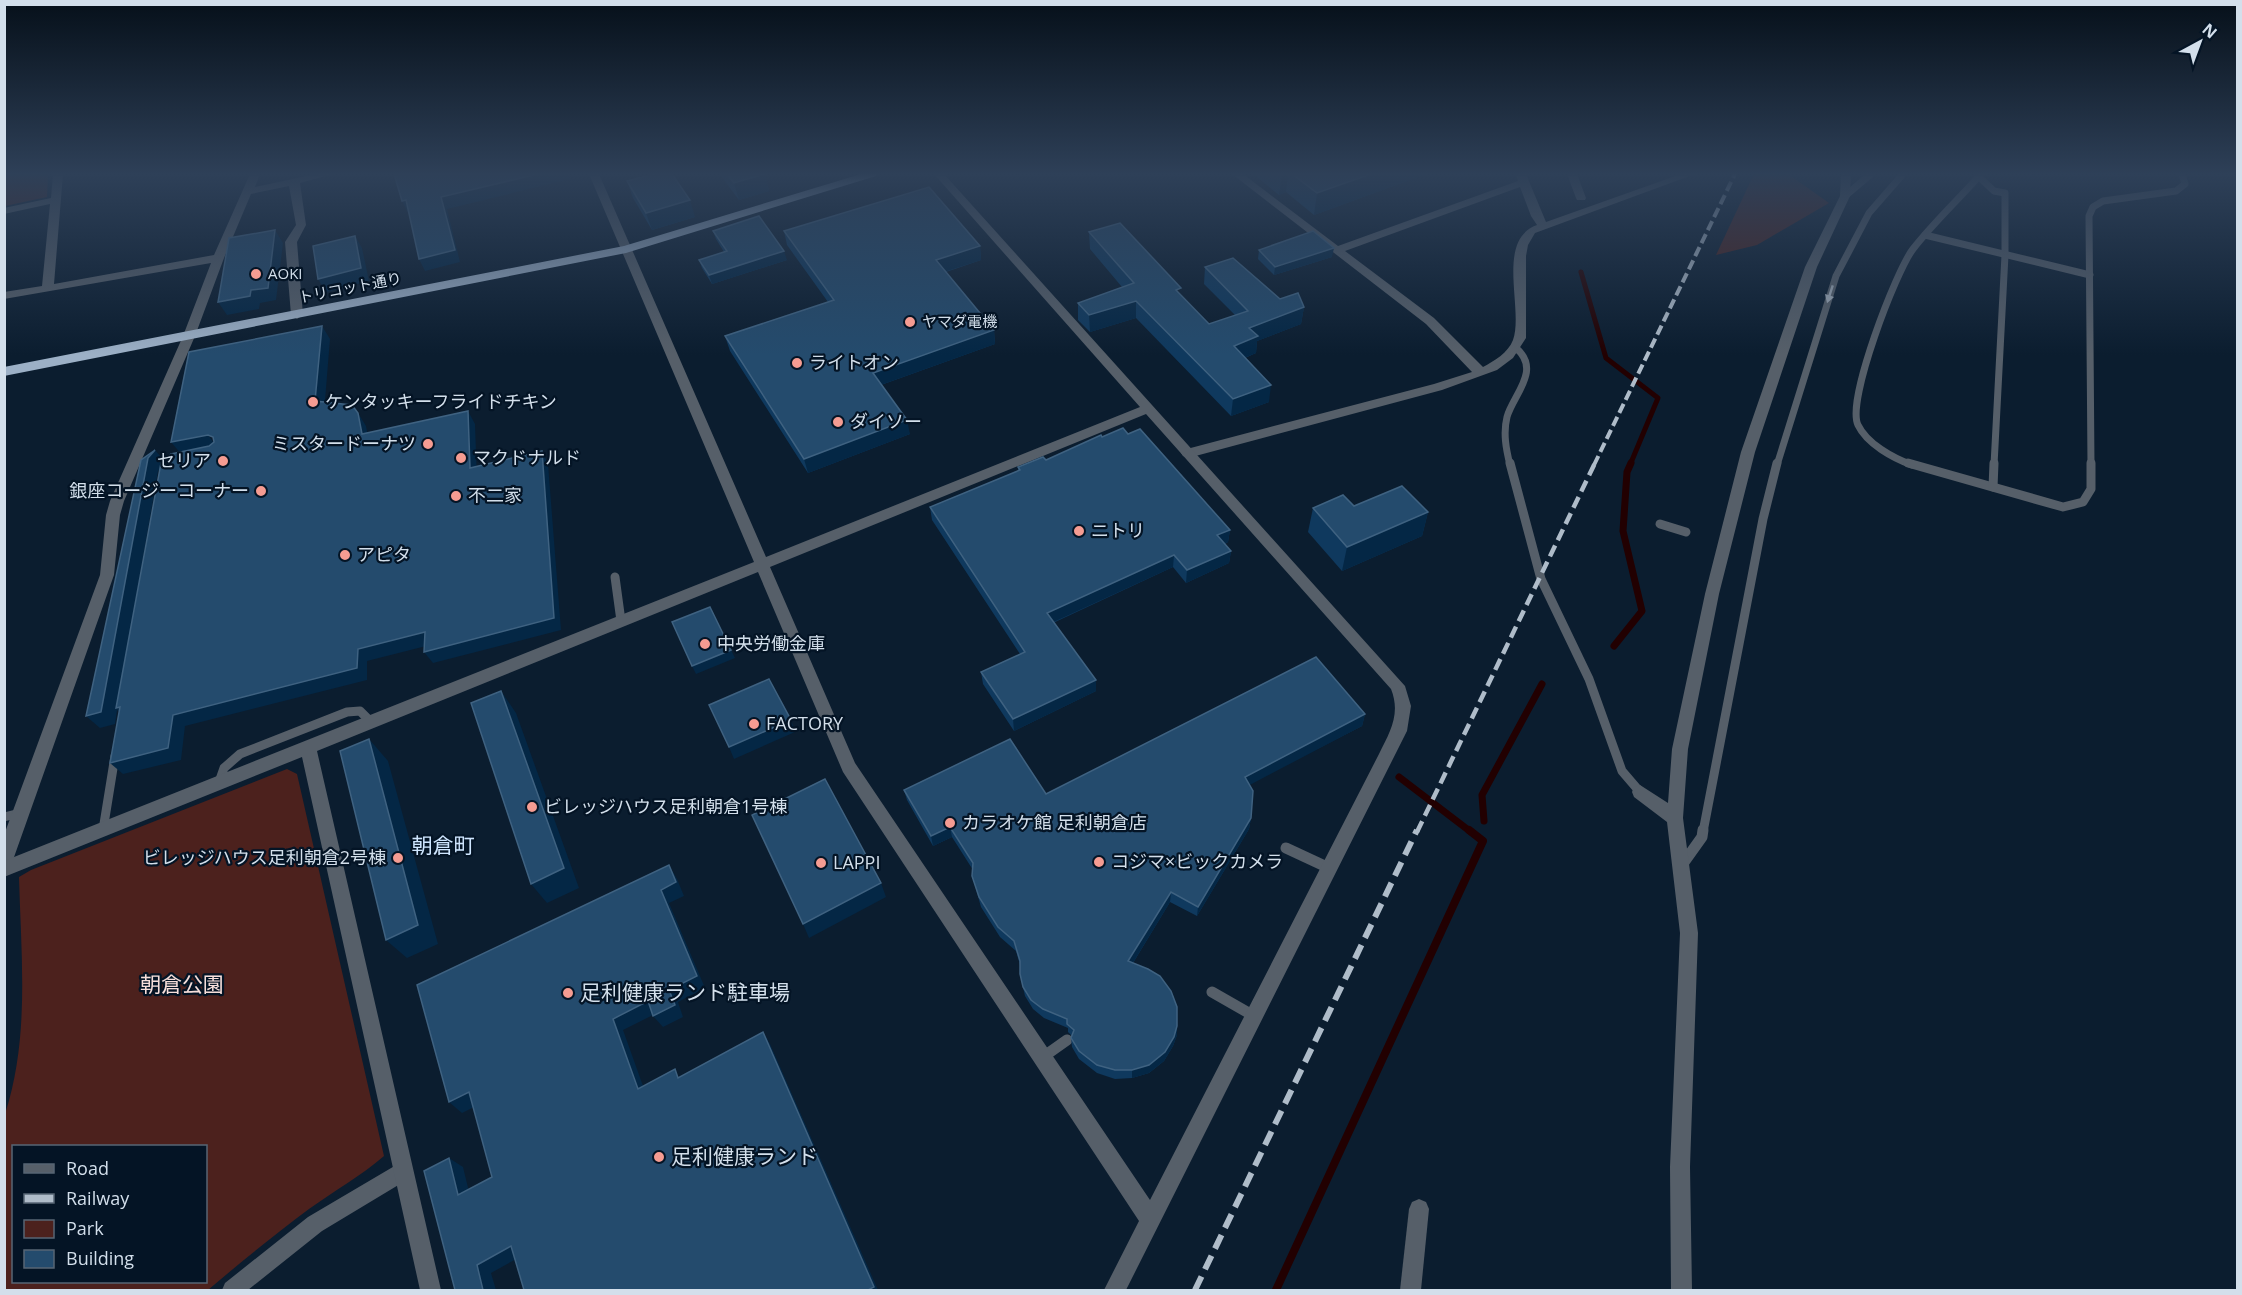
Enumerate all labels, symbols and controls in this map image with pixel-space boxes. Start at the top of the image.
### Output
north arrow [2170,12,2230,72]
text: N [2198,18,2222,43]
place label: AOKI [268,263,303,283]
marker: AOKI [249,267,263,281]
street label: トリコット通り [296,267,403,307]
one-way arrow [1825,285,1834,303]
place label: ヤマダ電機 [922,311,997,331]
marker: ヤマダ電機 [903,315,917,329]
place label: ライトオン [809,350,899,374]
marker: ライトオン [790,356,804,370]
place label: ケンタッキーフライドチキン [325,389,557,413]
marker: ケンタッキーフライドチキン [306,395,320,409]
place label: ダイソー [850,409,922,433]
marker: ダイソー [831,415,845,429]
place label: ミスタードーナツ [272,431,416,455]
marker: ミスタードーナツ [421,437,435,451]
place label: マクドナルド [473,445,581,469]
place label: セリア [157,448,211,472]
marker: マクドナルド [454,451,468,465]
marker: セリア [216,454,230,468]
place label: 銀座コージーコーナー [69,478,249,502]
place label: 不二家 [468,483,522,507]
marker: 銀座コージーコーナー [254,484,268,498]
marker: 不二家 [449,489,463,503]
place label: ニトリ [1091,518,1145,542]
marker: ニトリ [1072,524,1086,538]
place label: アピタ [357,542,411,566]
marker: アピタ [338,548,352,562]
place label: 中央労働金庫 [717,631,825,655]
marker: 中央労働金庫 [698,637,712,651]
place label: FACTORY [766,711,844,735]
marker: FACTORY [747,717,761,731]
place label: ビレッジハウス足利朝倉1号棟 [544,794,787,818]
marker: ビレッジハウス足利朝倉1号棟 [525,800,539,814]
place label: カラオケ館 足利朝倉店 [962,810,1147,834]
marker: カラオケ館 足利朝倉店 [943,816,957,830]
district label: 朝倉町 [412,831,475,859]
place label: ビレッジハウス足利朝倉2号棟 [143,845,386,869]
place label: コジマ×ビックカメラ [1111,849,1283,873]
place label: LAPPI [833,850,880,874]
marker: ビレッジハウス足利朝倉2号棟 [391,851,405,865]
marker: コジマ×ビックカメラ [1092,855,1106,869]
marker: LAPPI [814,856,828,870]
park label: 朝倉公園 [140,970,224,998]
place label: 足利健康ランド駐車場 [580,978,790,1006]
marker: 足利健康ランド駐車場 [561,986,575,1000]
place label: 足利健康ランド [671,1142,818,1170]
legend [12,1145,207,1283]
marker: 足利健康ランド [652,1150,666,1164]
text: Road [66,1156,109,1180]
text: Railway [66,1186,130,1210]
text: Park [66,1216,104,1240]
text: Building [66,1246,134,1270]

